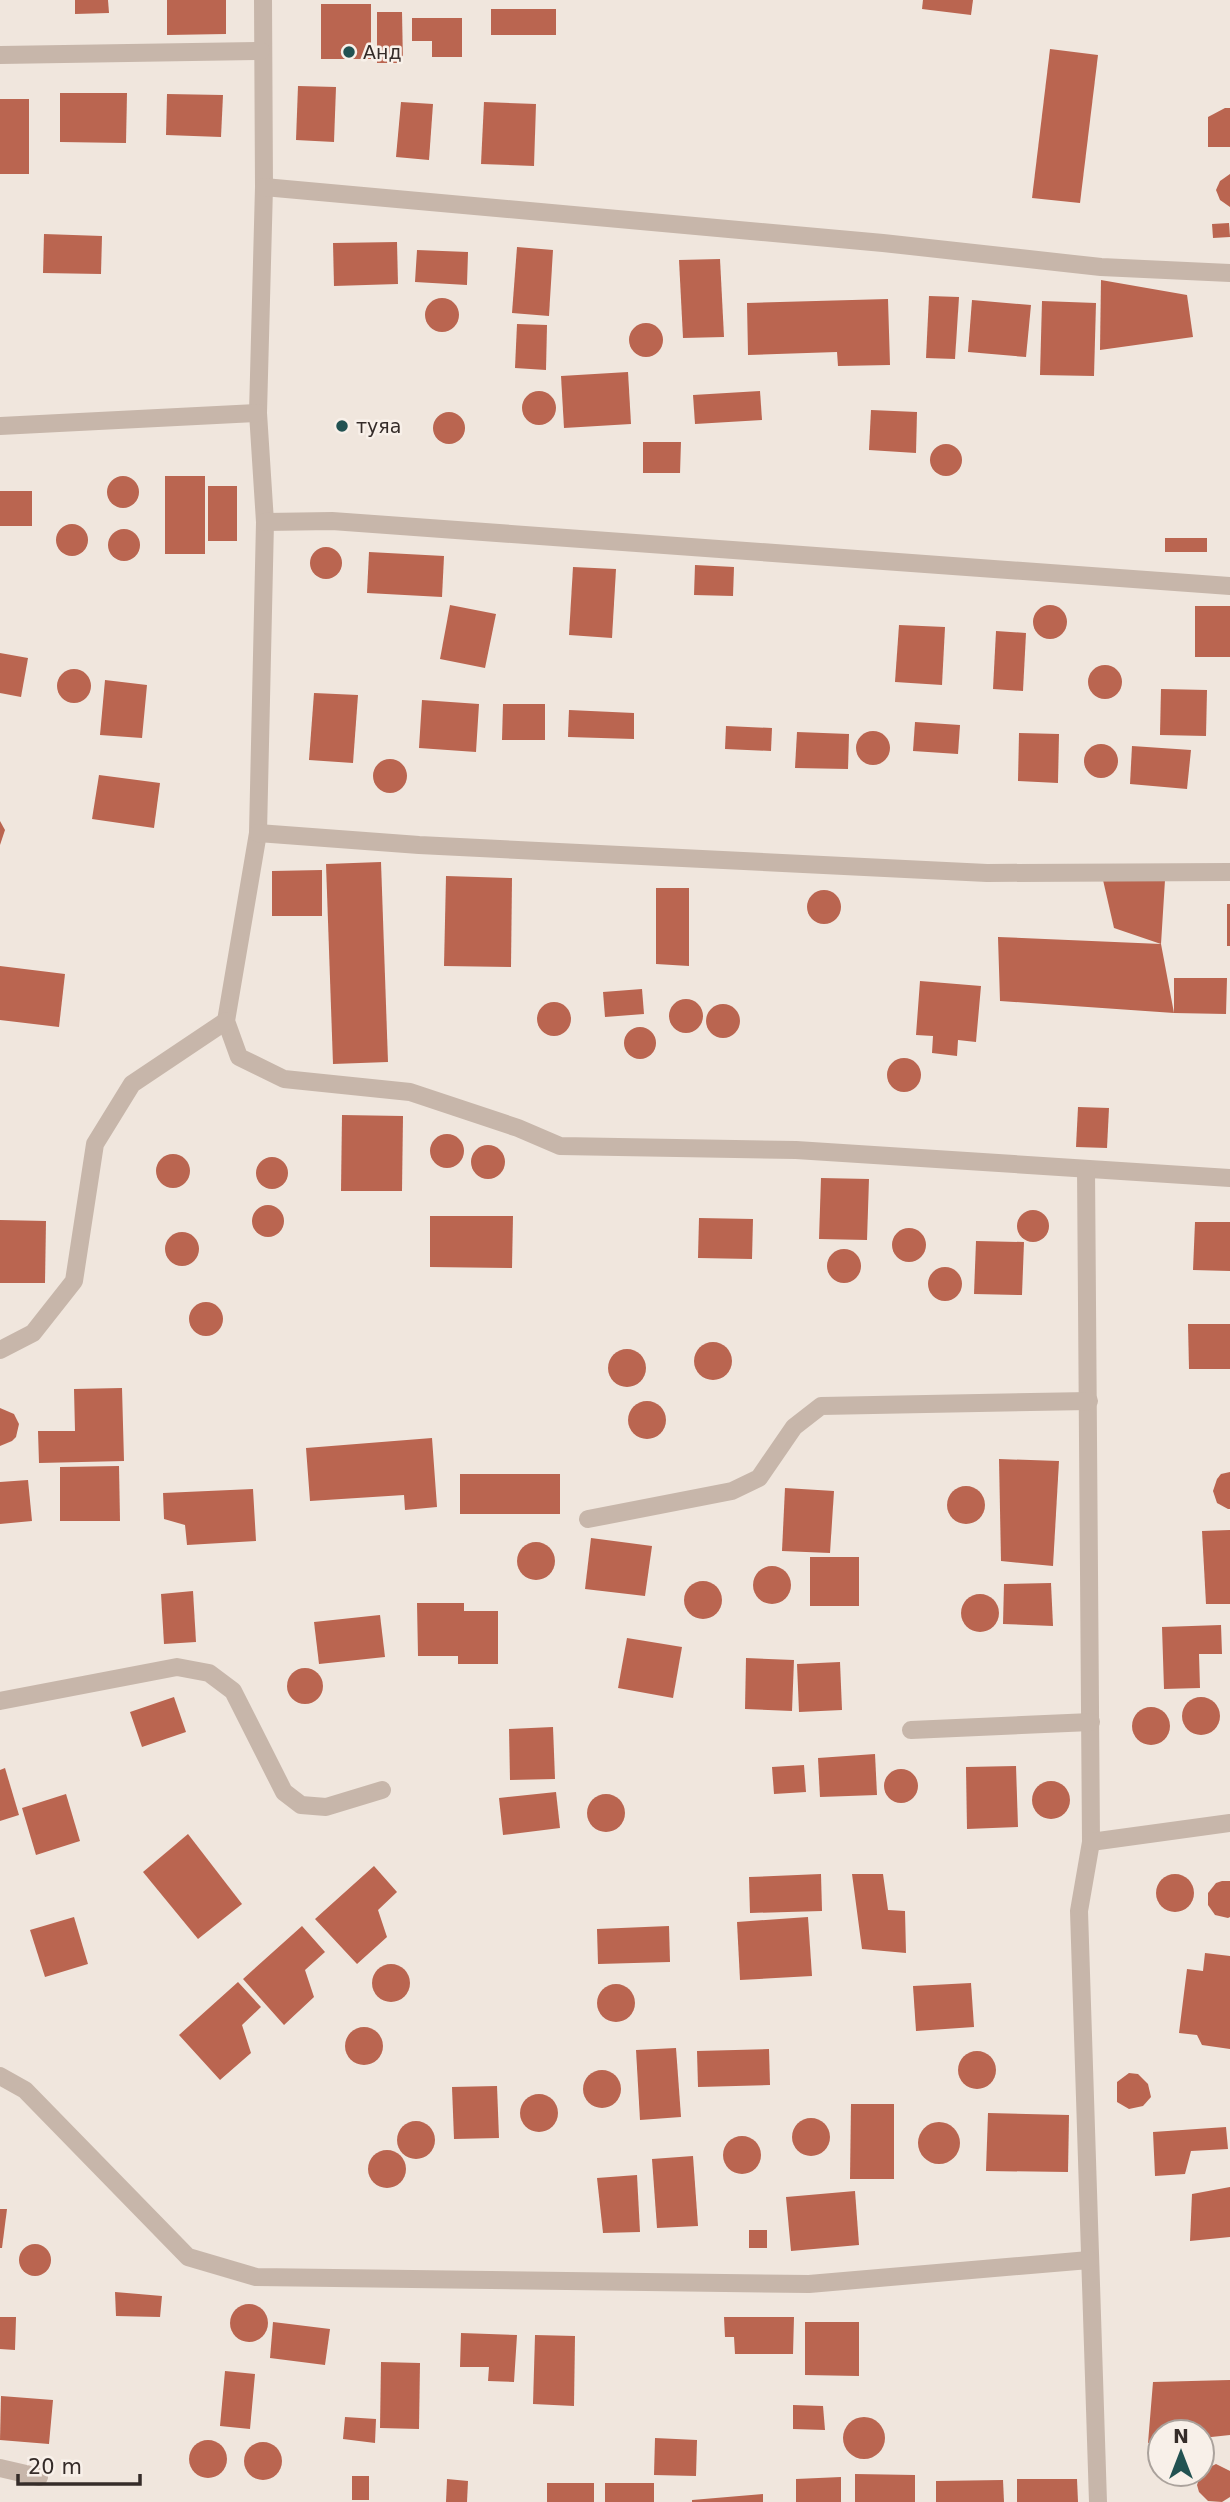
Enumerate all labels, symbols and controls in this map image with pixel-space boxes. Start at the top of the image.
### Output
place label: Анд [363,41,402,63]
marker: Анд [341,44,357,60]
place label: туяа [356,415,401,437]
marker: туяа [334,418,350,434]
north arrow [1146,2418,1216,2488]
text: N [1173,2425,1189,2447]
scale bar [18,2442,140,2486]
text: 20 m [28,2455,82,2479]

